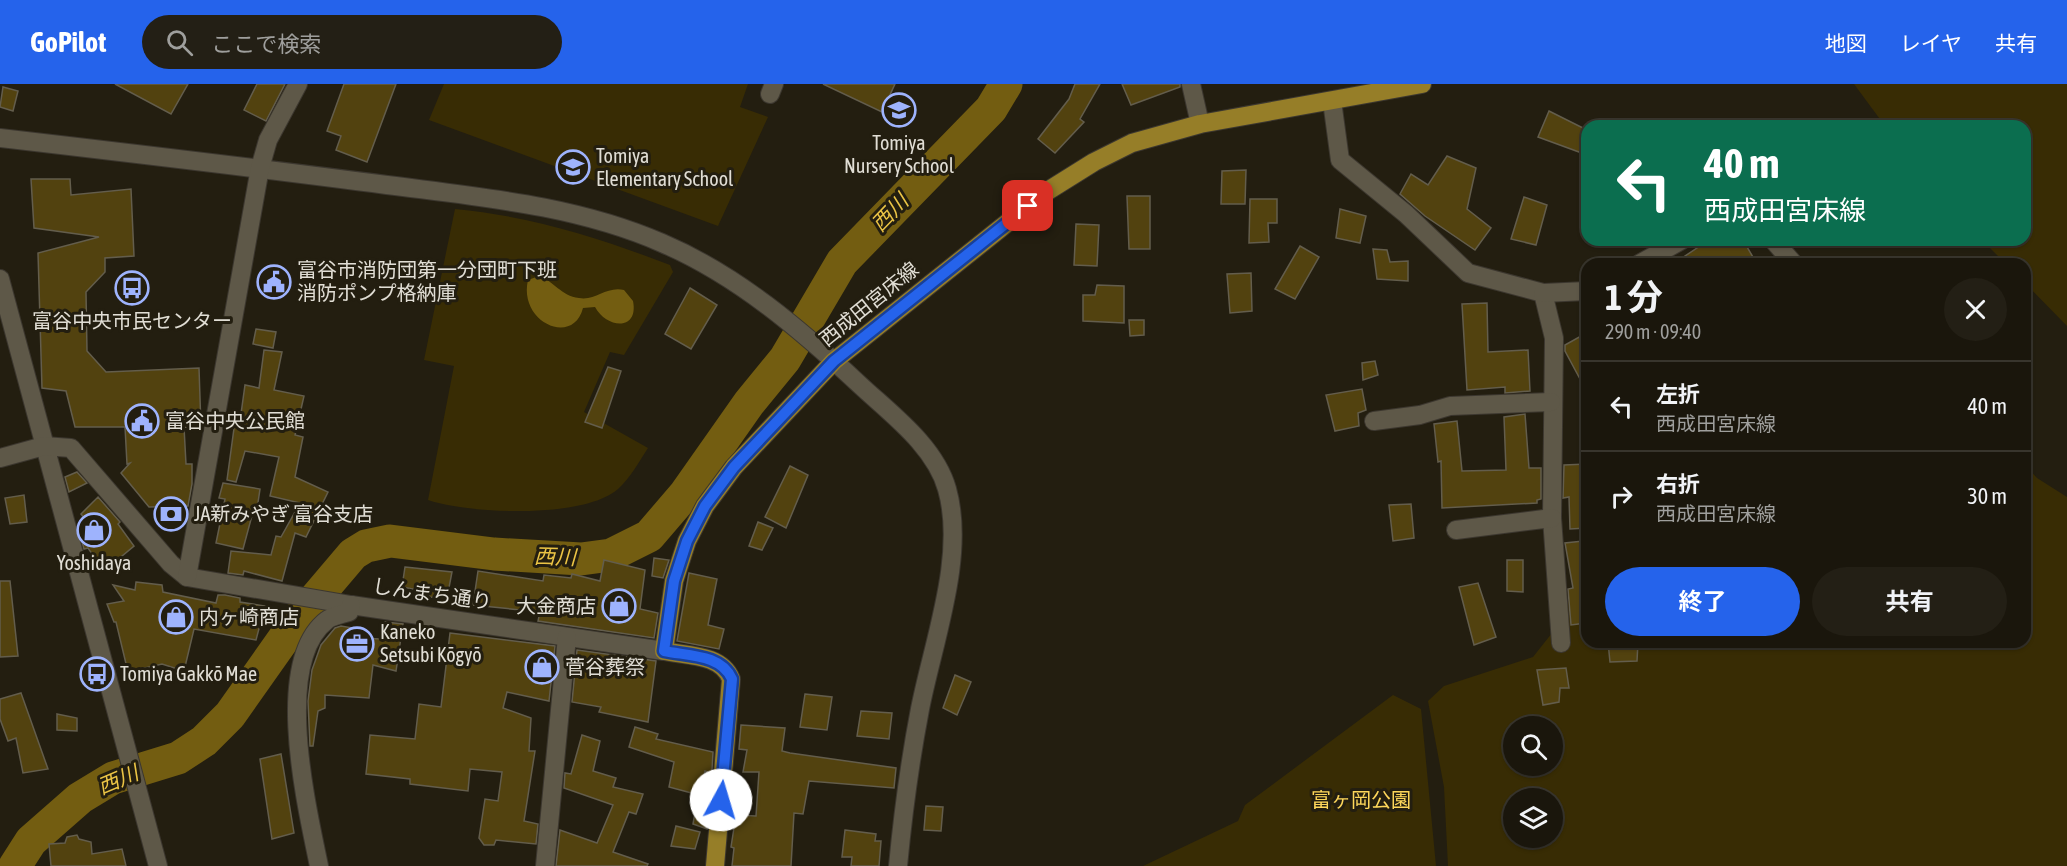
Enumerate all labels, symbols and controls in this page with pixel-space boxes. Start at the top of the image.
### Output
search box [142,15,562,69]
text: GoPilot [30,26,106,58]
icon: search [163,26,196,59]
text: ここで検索 [211,31,321,57]
text: 地図 [1825,31,1867,55]
text: レイヤ [1900,31,1962,55]
text: 共有 [1995,31,2037,55]
school or university icon: Tomiya Nursery School [881,92,917,128]
place label: Tomiya Nursery School [844,131,955,177]
text: 40 m [1704,139,1779,187]
place label: Tomiya Elementary School [596,144,734,190]
icon: left [1605,144,1683,222]
school or university icon: Tomiya Elementary School [555,149,591,185]
pin [1002,180,1053,231]
water label: 西川 [866,187,914,236]
icon: arrive [1011,189,1044,222]
text: 西成田宮床線 [1704,195,1866,226]
street label: 西成田宮床線 [815,257,923,350]
place label: 富谷市消防団第一分団町下班 消防ポンプ格納庫 [297,258,557,304]
public building icon: 富谷市消防団第一分団町下班 消防ポンプ格納庫 [256,264,292,300]
bus stop icon: 富谷中央市民センター [114,270,150,306]
text: 1 分 [1605,276,1663,318]
button: close [1944,278,2007,341]
place label: 富谷中央市民センター [32,309,232,332]
text: 290 m · 09:40 [1605,320,1701,343]
text: 左折 [1656,381,1700,407]
icon: left [1605,390,1638,423]
text: 40 m [1967,393,2007,419]
public building icon: 富谷中央公民館 [124,403,160,439]
place label: 富谷中央公民館 [165,409,305,432]
text: 西成田宮床線 [1656,412,1776,435]
text: 右折 [1656,471,1700,497]
icon: right [1605,480,1638,513]
text: 30 m [1967,483,2007,509]
bank icon: JA新みやぎ 富谷支店 [153,496,189,532]
place label: JA新みやぎ 富谷支店 [194,502,373,525]
text: 西成田宮床線 [1656,502,1776,525]
shop icon: Yoshidaya [76,512,112,548]
water label: 西川 [534,543,578,569]
place label: Yoshidaya [57,551,131,574]
button: 終了 [1605,567,1800,636]
button: 共有 [1812,567,2007,636]
street label: しんまち通り [371,574,493,613]
shop icon: 大金商店 [601,588,637,624]
place label: 大金商店 [516,594,596,617]
shop icon: 内ヶ崎商店 [158,599,194,635]
place label: 内ヶ崎商店 [199,605,299,628]
place label: Kaneko Setsubi Kōgyō [380,620,482,666]
office icon: Kaneko Setsubi Kōgyō [339,626,375,662]
shop icon: 菅谷葬祭 [524,649,560,685]
place label: 菅谷葬祭 [565,655,645,678]
bus stop icon: Tomiya Gakkō Mae [79,656,115,692]
place label: Tomiya Gakkō Mae [120,662,257,685]
map controls [1503,716,1563,848]
button: search [1503,716,1563,776]
water label: 西川 [94,759,143,798]
position arrow [689,768,753,832]
park label: 富ヶ岡公園 [1311,788,1411,811]
button: layers [1503,788,1563,848]

